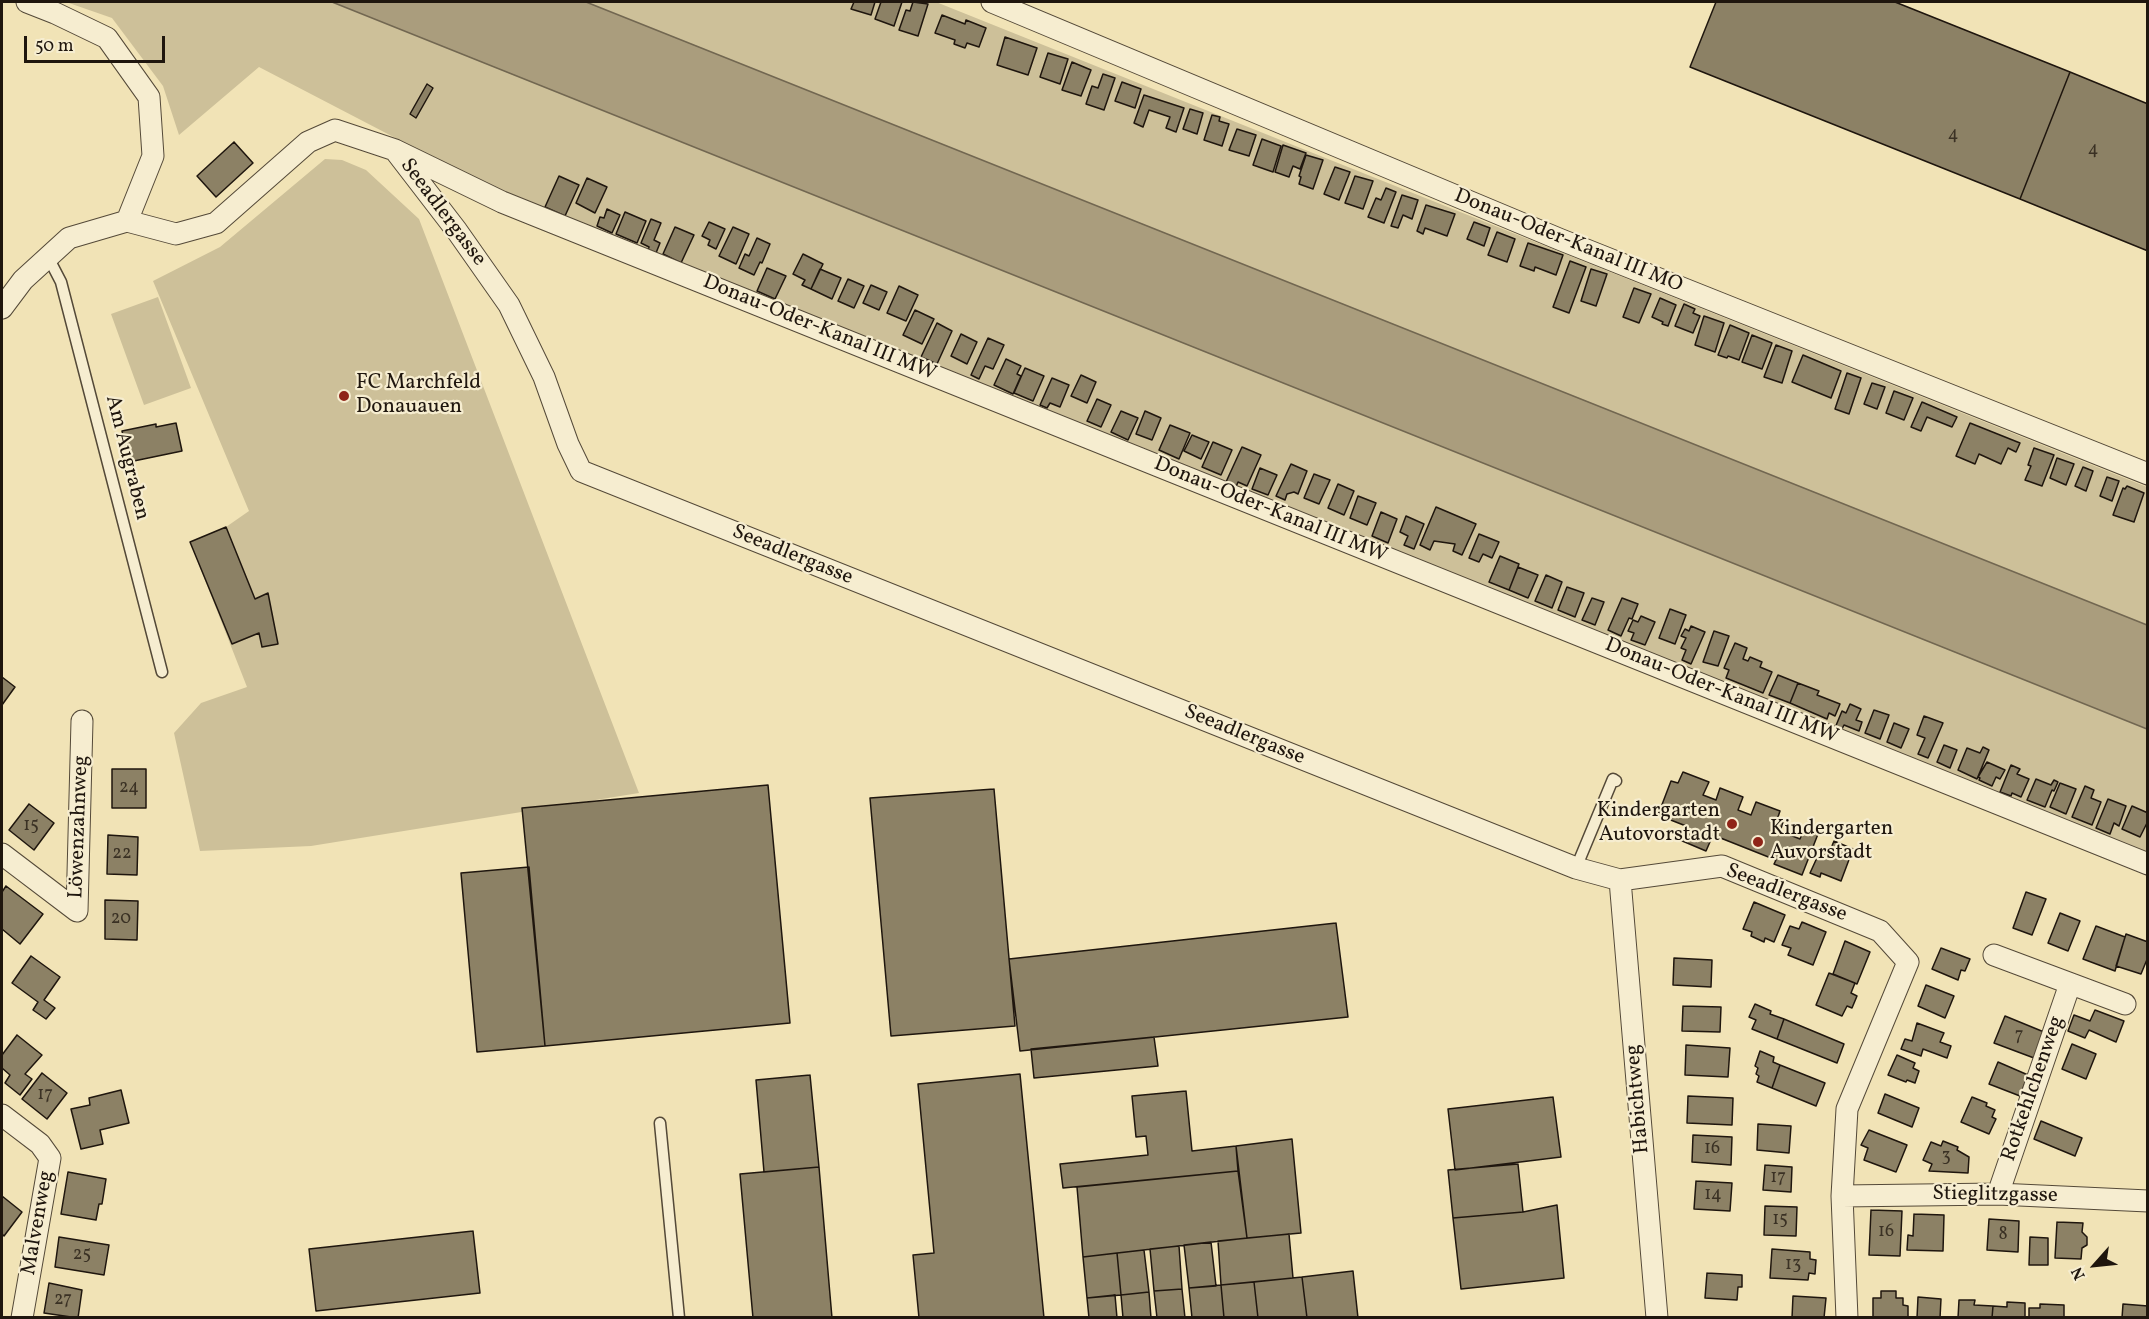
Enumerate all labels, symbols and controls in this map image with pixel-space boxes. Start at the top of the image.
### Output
scale bar [27,24,168,62]
text: 50 m [35,34,74,59]
house number: 4 [1948,125,1958,147]
house number: 4 [2088,140,2098,162]
street label: Seeadlergasse [393,154,491,272]
street label: Donau-Oder-Kanal III MO [1450,185,1686,299]
street label: Donau-Oder-Kanal III MW [699,271,939,387]
place label: FC Marchfeld Donauauen [356,371,481,421]
marker: FC Marchfeld Donauauen [337,389,351,403]
street label: Am Augraben [98,393,154,523]
street label: Donau-Oder-Kanal III MW [1150,453,1390,569]
street label: Seeadlergasse [728,520,856,592]
street label: Donau-Oder-Kanal III MW [1601,634,1841,750]
street label: Seeadlergasse [1180,700,1308,772]
street label: Löwenzahnweg [65,755,95,899]
house number: 24 [119,778,139,800]
place label: Kindergarten Autovorstadt [1597,799,1720,849]
house number: 15 [23,816,39,838]
marker: Kindergarten Autovorstadt [1725,817,1739,831]
place label: Kindergarten Auvorstadt [1770,817,1893,867]
marker: Kindergarten Auvorstadt [1751,835,1765,849]
house number: 22 [112,844,132,866]
street label: Seeadlergasse [1722,859,1850,929]
house number: 20 [111,909,131,931]
street label: Rotkehlchenweg [1997,1013,2071,1165]
house number: 7 [2015,1026,2023,1048]
street label: Habichtweg [1622,1043,1656,1155]
house number: 17 [37,1085,53,1107]
house number: 16 [1704,1139,1720,1161]
house number: 3 [1941,1147,1951,1169]
house number: 17 [1770,1168,1786,1190]
street label: Malvenweg [17,1169,61,1277]
street label: Stieglitzgasse [1932,1182,2058,1210]
house number: 14 [1704,1185,1722,1207]
house number: 15 [1772,1210,1788,1232]
house number: 16 [1878,1222,1894,1244]
house number: 8 [1998,1225,2008,1247]
north arrow [2065,1235,2125,1295]
house number: 25 [73,1245,91,1267]
house number: 13 [1785,1255,1801,1277]
text: N [2067,1263,2091,1283]
house number: 27 [54,1290,72,1312]

